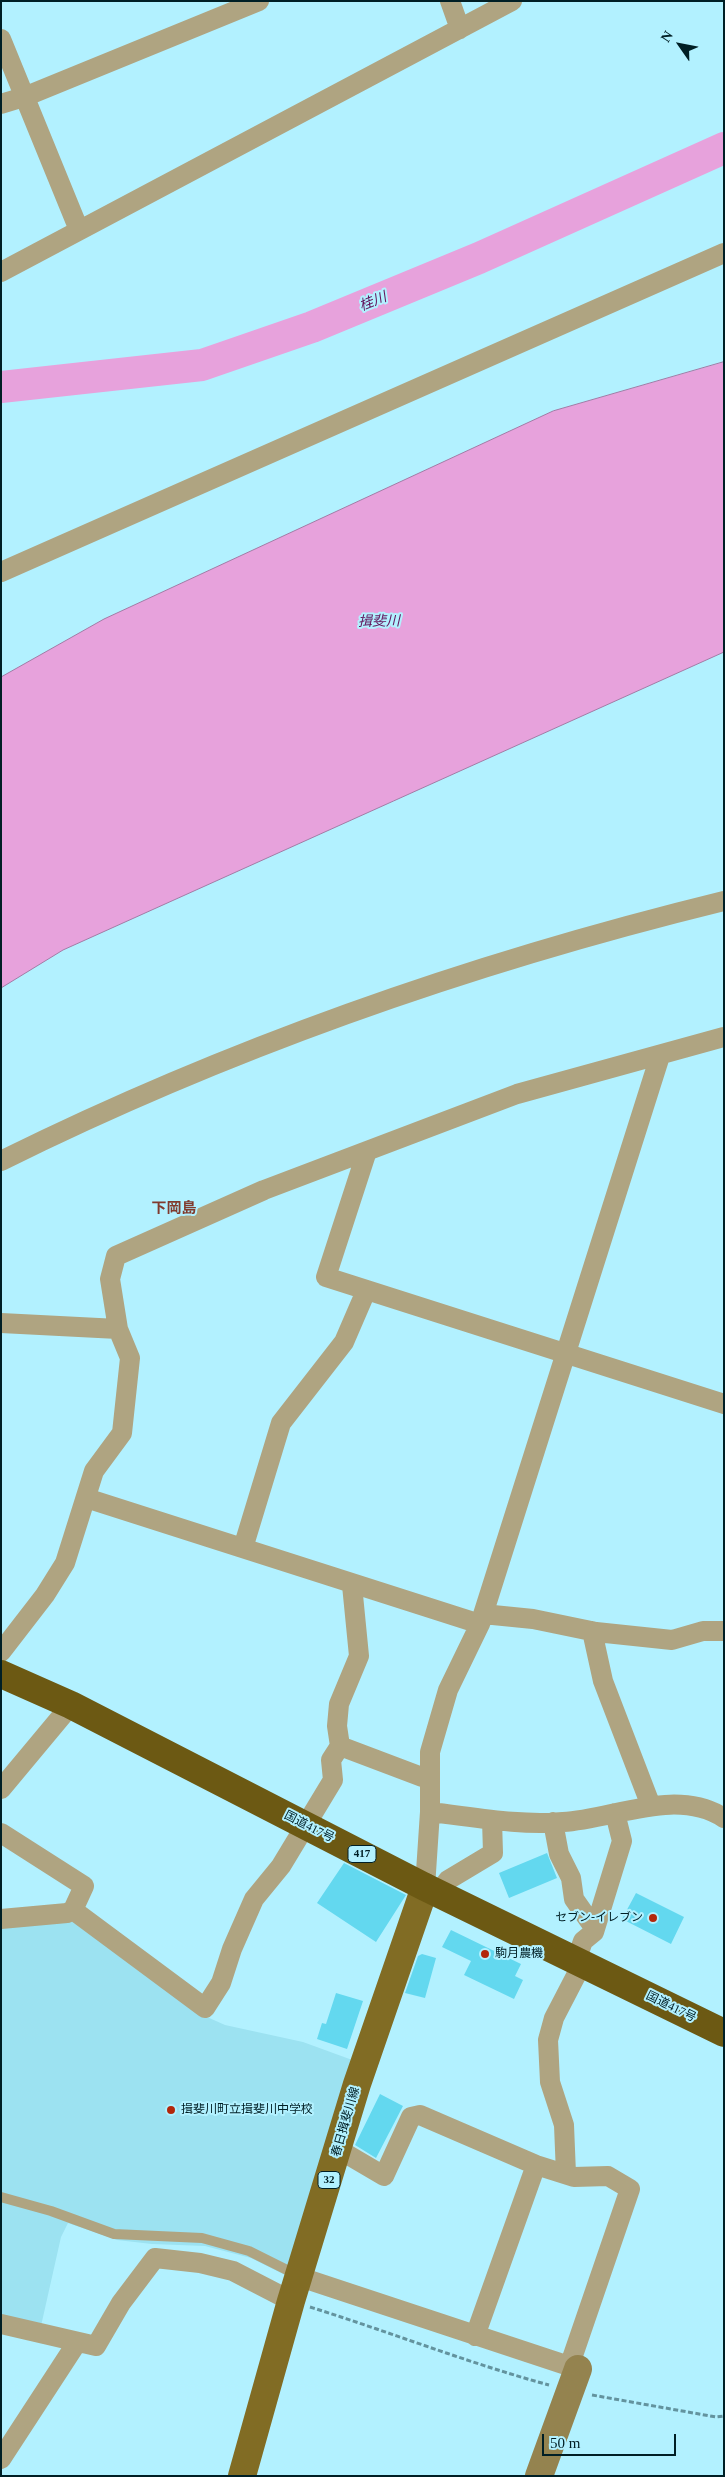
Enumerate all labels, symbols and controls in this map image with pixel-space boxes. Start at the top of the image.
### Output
north arrow [655,20,705,70]
text: N [658,28,676,45]
water label: 桂川 [357,289,389,315]
water label: 揖斐川 [358,613,400,631]
district label: 下岡島 [152,1200,196,1218]
street label: 国道417号 [282,1808,336,1846]
road number: 417 [348,1846,376,1862]
place label: セブン-イレブン [555,1911,643,1925]
marker: セブン-イレブン [647,1912,659,1924]
place label: 駒月農機 [495,1947,543,1961]
marker: 駒月農機 [479,1948,491,1960]
street label: 国道417号 [644,1989,698,2025]
street label: 春日揖斐川線 [329,2085,363,2159]
place label: 揖斐川町立揖斐川中学校 [181,2103,313,2117]
marker: 揖斐川町立揖斐川中学校 [165,2104,177,2116]
road number: 32 [318,2172,340,2188]
scale bar [545,2424,679,2456]
text: 50 m [550,2435,580,2451]

